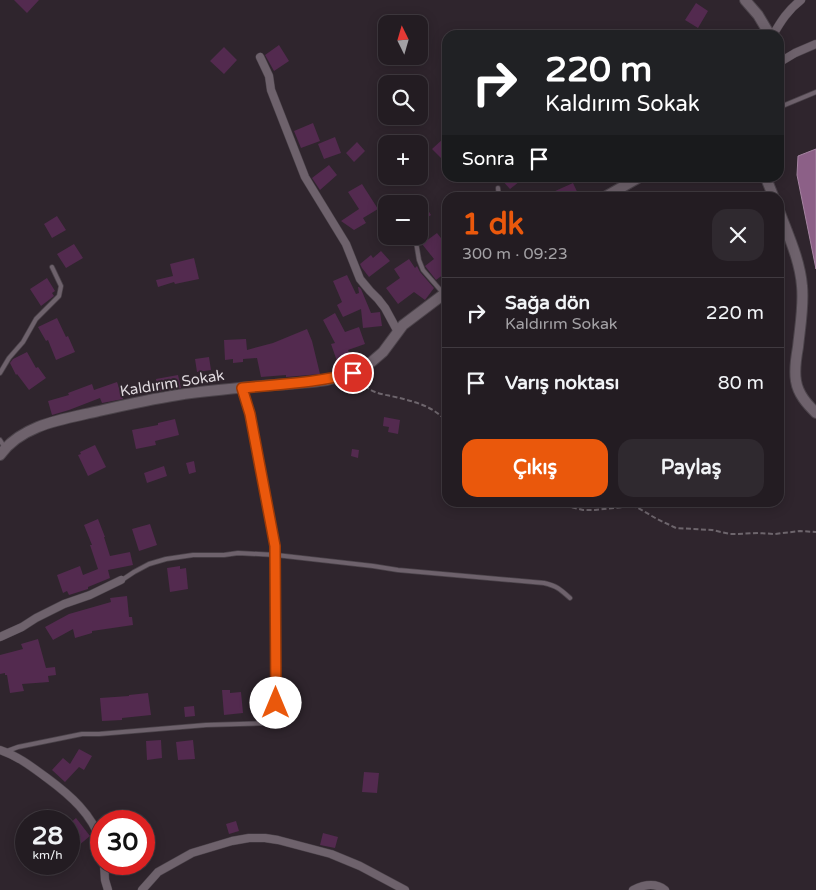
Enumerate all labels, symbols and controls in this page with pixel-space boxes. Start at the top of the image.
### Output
north arrow [378,15,428,65]
map controls [378,15,428,245]
text: 220 m [545,49,652,91]
icon: right [462,50,527,115]
button: search [378,75,428,125]
text: Kaldırım Sokak [545,91,700,117]
button: + [378,135,428,185]
icon: arrive [525,145,553,173]
text: Sonra [462,148,515,170]
button: − [378,195,428,245]
text: 1 dk [462,206,524,243]
button: close [712,209,764,261]
text: 300 m · 09:23 [462,244,568,264]
text: Sağa dön [505,292,590,314]
icon: right [462,299,490,327]
text: 220 m [706,302,764,324]
text: Kaldırım Sokak [505,314,618,334]
pin [332,352,374,394]
icon: arrive [339,359,367,387]
street label: Kaldırım Sokak [118,366,226,400]
icon: arrive [462,369,490,397]
text: Varış noktası [505,372,619,394]
text: 80 m [718,372,764,394]
button: Çıkış [462,439,608,497]
button: Paylaş [618,439,764,497]
position arrow [249,676,301,728]
speed limit sign: 30 [90,810,155,875]
text: 28 [32,821,63,851]
text: km/h [32,848,63,862]

